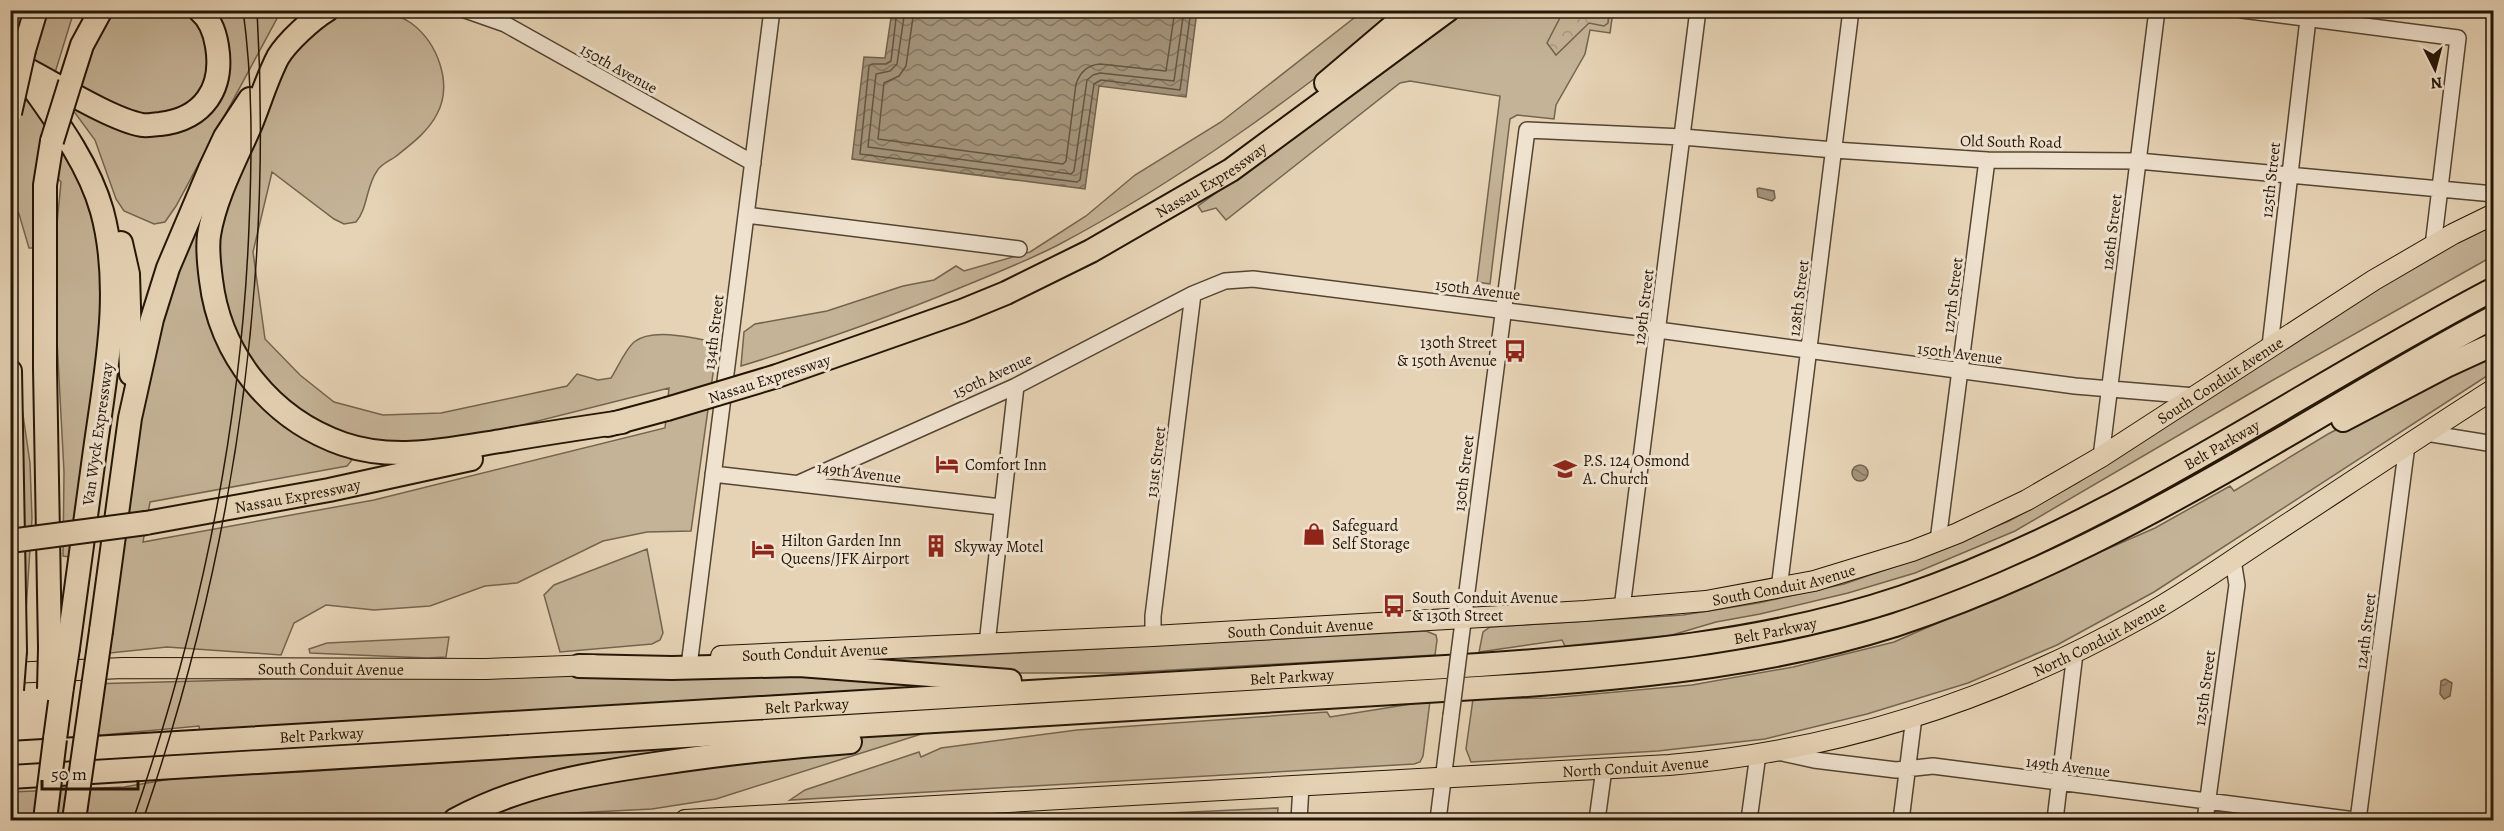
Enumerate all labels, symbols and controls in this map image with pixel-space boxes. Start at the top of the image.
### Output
street label: 150th Avenue [576,39,661,99]
north arrow [2405,39,2465,99]
text: N [2429,71,2443,95]
street label: Old South Road [1960,130,2062,154]
street label: Nassau Expressway [1152,137,1272,223]
street label: 125th Street [2256,141,2286,219]
street label: 126th Street [2096,193,2128,272]
street label: 127th Street [1937,256,1969,334]
street label: 128th Street [1783,258,1815,338]
street label: 129th Street [1628,268,1660,347]
street label: 150th Avenue [1434,274,1522,306]
street label: 134th Street [698,293,730,371]
place label: 130th Street & 150th Avenue [1397,332,1497,372]
street label: South Conduit Avenue [2153,332,2288,430]
bus stop icon: 130th Street & 150th Avenue [1502,338,1528,364]
street label: 150th Avenue [1916,338,2004,370]
street label: 150th Avenue [949,348,1036,404]
street label: Nassau Expressway [705,349,834,409]
street label: Van Wyck Expressway [77,360,119,508]
street label: Belt Parkway [2180,414,2265,476]
street label: 131st Street [1141,425,1171,499]
street label: 130th Street [1448,434,1480,513]
place label: P.S. 124 Osmond A. Church [1582,450,1690,490]
hotel icon: Comfort Inn [934,451,960,477]
place label: Comfort Inn [965,454,1047,476]
school or university icon: P.S. 124 Osmond A. Church [1552,456,1578,482]
street label: 149th Avenue [816,457,902,489]
street label: Nassau Expressway [233,473,364,519]
place label: Safeguard Self Storage [1332,515,1410,555]
shop icon: Safeguard Self Storage [1301,521,1327,547]
place label: Hilton Garden Inn Queens/JFK Airport [781,530,910,570]
building icon: Skyway Motel [923,533,949,559]
hotel icon: Hilton Garden Inn Queens/JFK Airport [750,536,776,562]
place label: Skyway Motel [954,536,1044,558]
street label: South Conduit Avenue [1710,559,1858,612]
place label: South Conduit Avenue & 130th Street [1412,587,1558,627]
street label: 124th Street [2350,592,2382,671]
bus stop icon: South Conduit Avenue & 130th Street [1381,593,1407,619]
street label: North Conduit Avenue [2030,596,2170,682]
street label: Belt Parkway [1732,612,1820,650]
street label: South Conduit Avenue [1227,613,1374,644]
street label: South Conduit Avenue [741,638,888,667]
street label: 125th Street [2189,649,2221,727]
street label: South Conduit Avenue [258,658,404,681]
street label: Belt Parkway [1249,664,1335,691]
street label: Belt Parkway [764,693,850,720]
street label: Belt Parkway [279,722,365,749]
street label: North Conduit Avenue [1562,751,1710,783]
street label: 149th Avenue [2025,751,2111,783]
scale bar [42,753,138,791]
text: 50 m [51,762,87,786]

